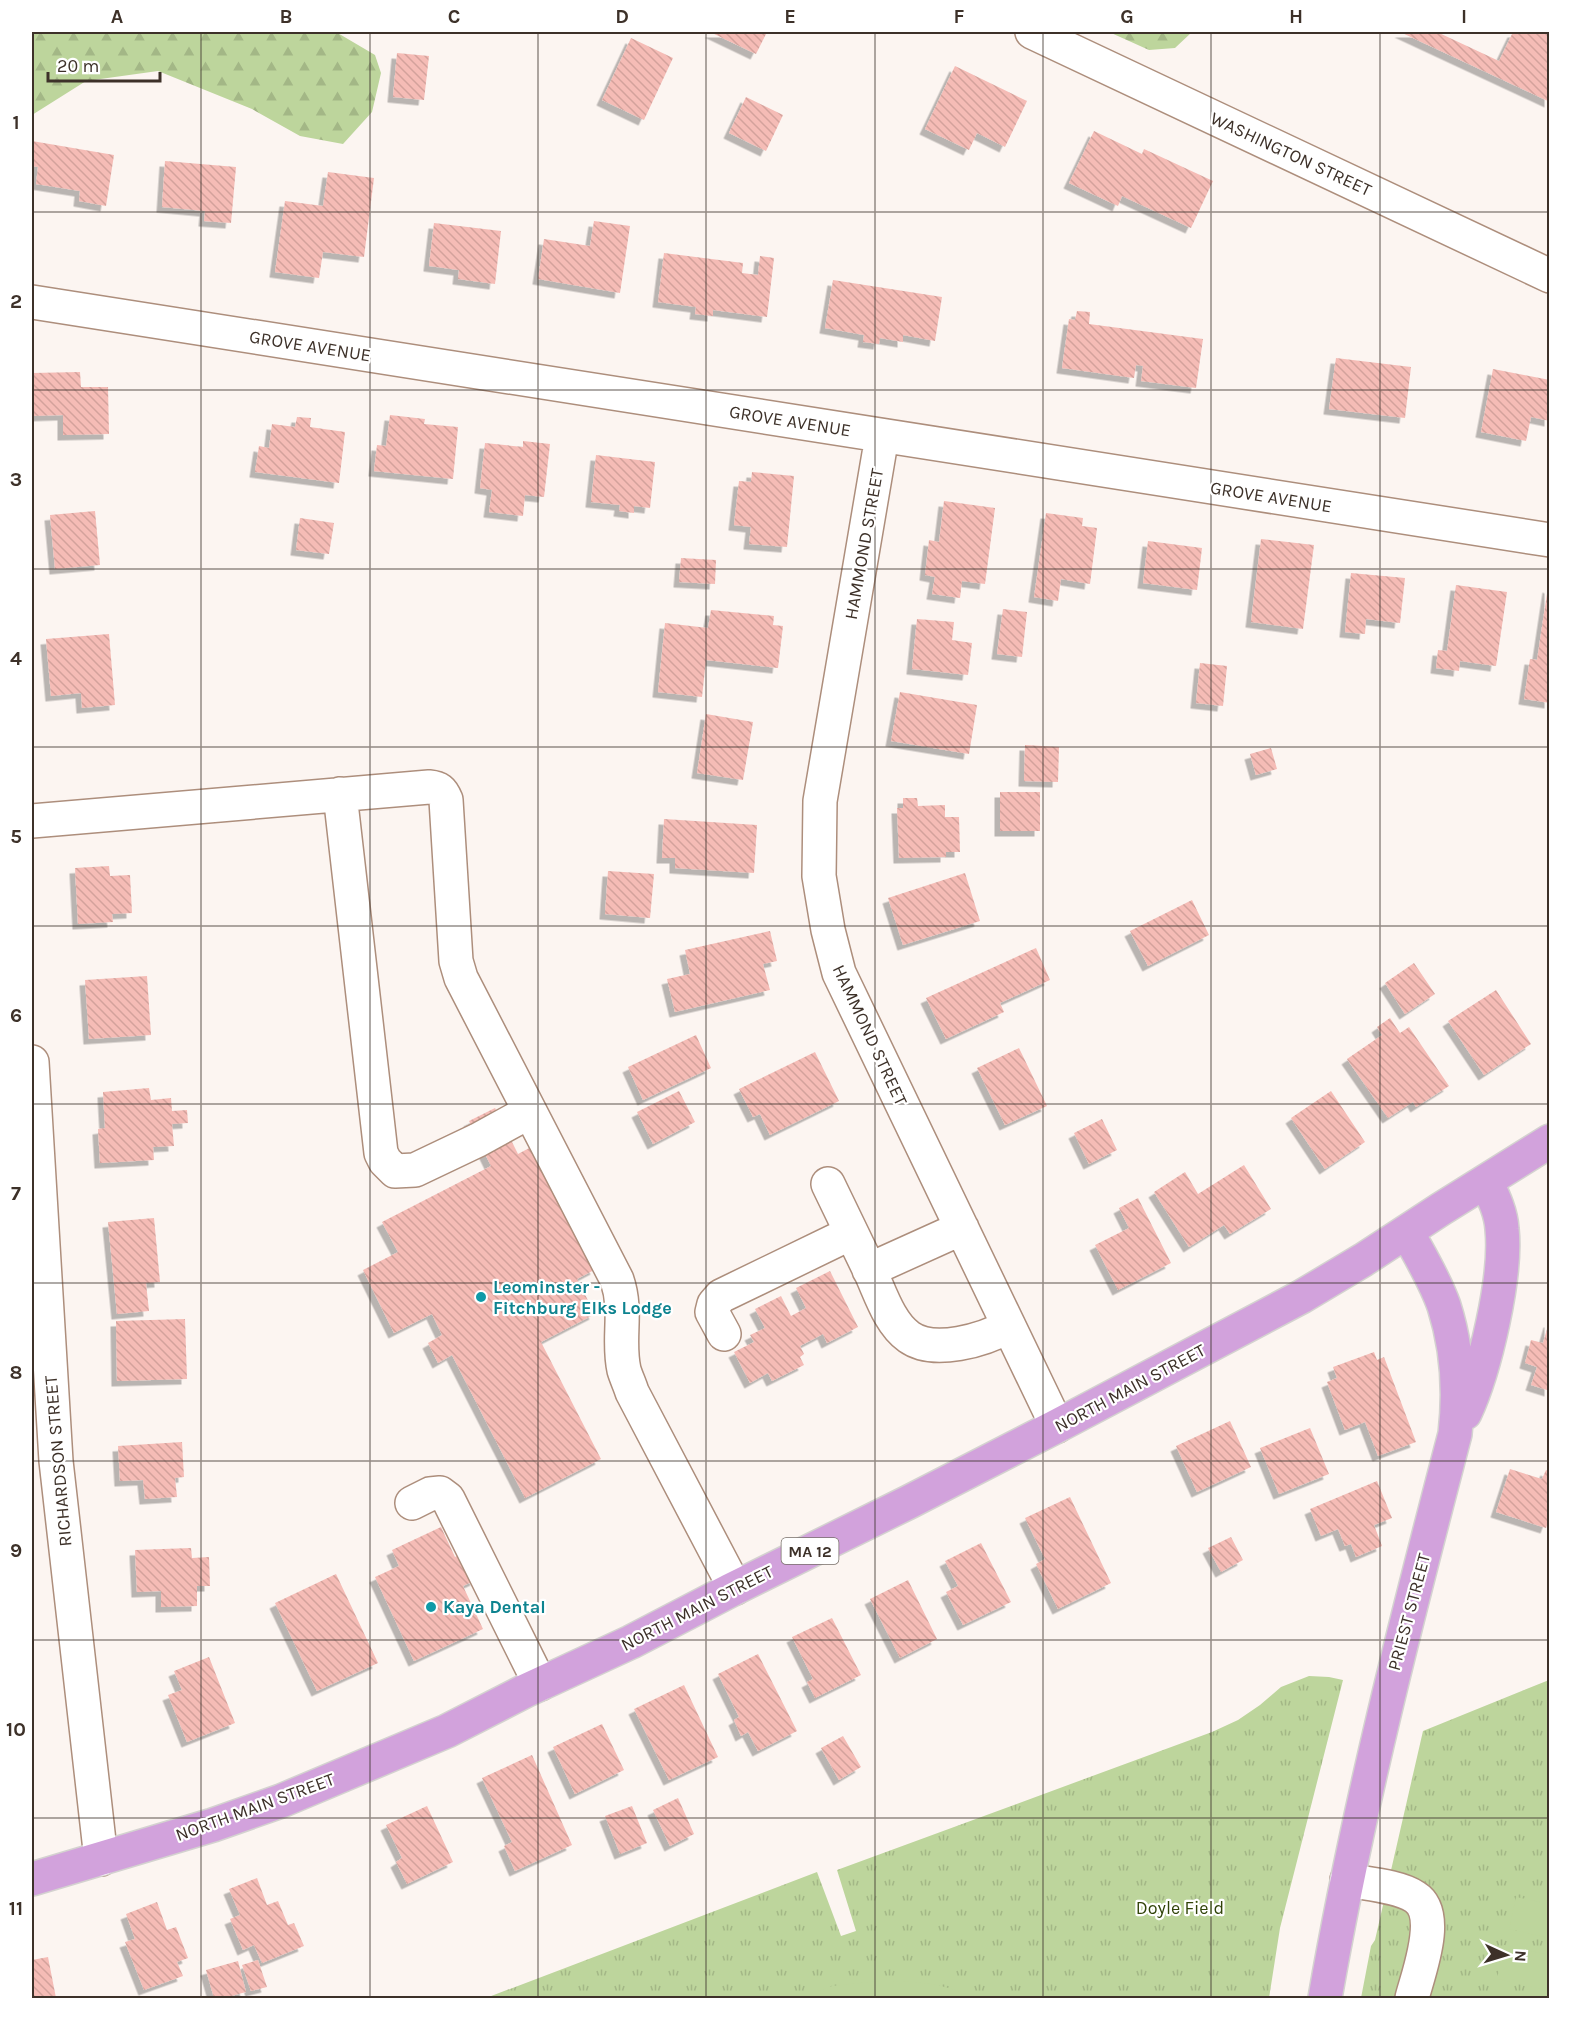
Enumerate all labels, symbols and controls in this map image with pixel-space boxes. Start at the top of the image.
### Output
text: A [111,5,124,28]
text: B [280,5,292,28]
text: C [448,5,460,28]
text: D [615,5,629,28]
text: E [784,5,796,28]
text: F [954,5,965,28]
text: G [1120,5,1134,28]
text: H [1289,5,1303,28]
text: I [1461,5,1467,28]
scale bar [48,45,160,83]
text: 20 m [57,55,99,77]
street label: WASHINGTON STREET [1207,107,1375,201]
text: 1 [12,111,20,134]
text: 2 [10,290,22,313]
street label: GROVE AVENUE [248,326,372,366]
street label: GROVE AVENUE [728,401,852,441]
street label: HAMMOND STREET [840,467,888,621]
text: 3 [10,468,22,491]
street label: GROVE AVENUE [1209,477,1333,517]
text: 4 [10,647,22,670]
text: 5 [10,825,22,848]
street label: HAMMOND STREET [828,961,912,1109]
text: 6 [10,1004,22,1027]
text: 7 [11,1182,21,1205]
place label: Leominster - Fitchburg Elks Lodge [493,1276,672,1319]
marker: Leominster - Fitchburg Elks Lodge [474,1290,488,1304]
street label: NORTH MAIN STREET [1051,1339,1209,1437]
text: 8 [10,1361,22,1384]
street label: RICHARDSON STREET [40,1375,76,1547]
road number: MA 12 [782,1538,838,1564]
text: 9 [10,1539,22,1562]
street label: PRIEST STREET [1383,1551,1435,1673]
street label: NORTH MAIN STREET [617,1560,777,1656]
place label: Kaya Dental [443,1596,546,1618]
marker: Kaya Dental [424,1600,438,1614]
text: 10 [6,1718,26,1741]
street label: NORTH MAIN STREET [172,1768,338,1846]
text: 11 [9,1897,23,1920]
park label: Doyle Field [1136,1897,1224,1919]
north arrow [1476,1925,1536,1985]
text: N [1511,1950,1530,1962]

